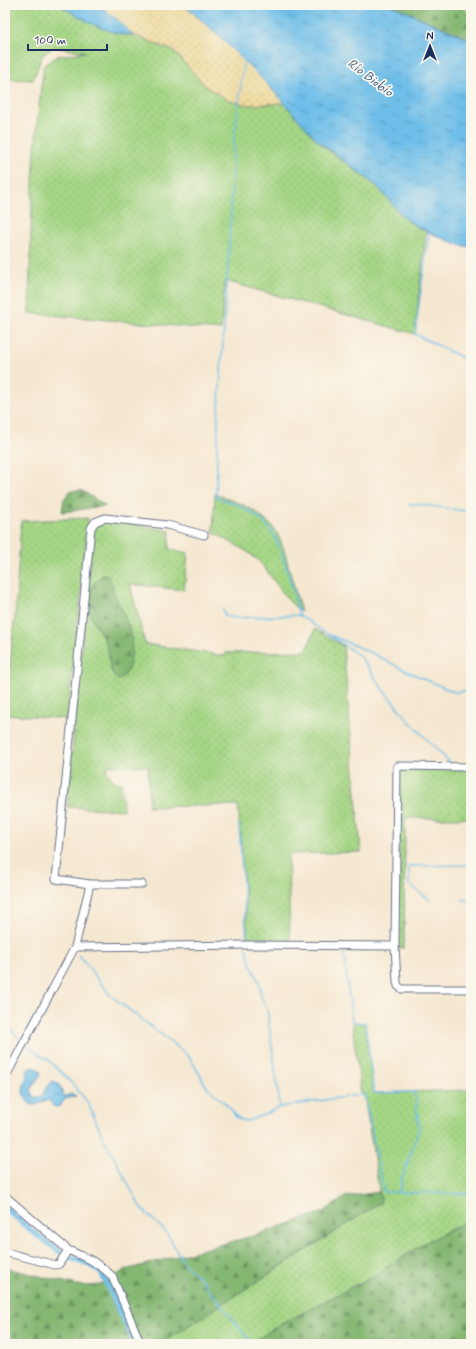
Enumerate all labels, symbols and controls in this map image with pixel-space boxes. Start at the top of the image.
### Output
scale bar [28,26,107,52]
north arrow [410,26,450,66]
text: N [426,30,434,44]
text: 100 m [34,33,66,49]
water label: Río Biobío [344,55,397,101]

